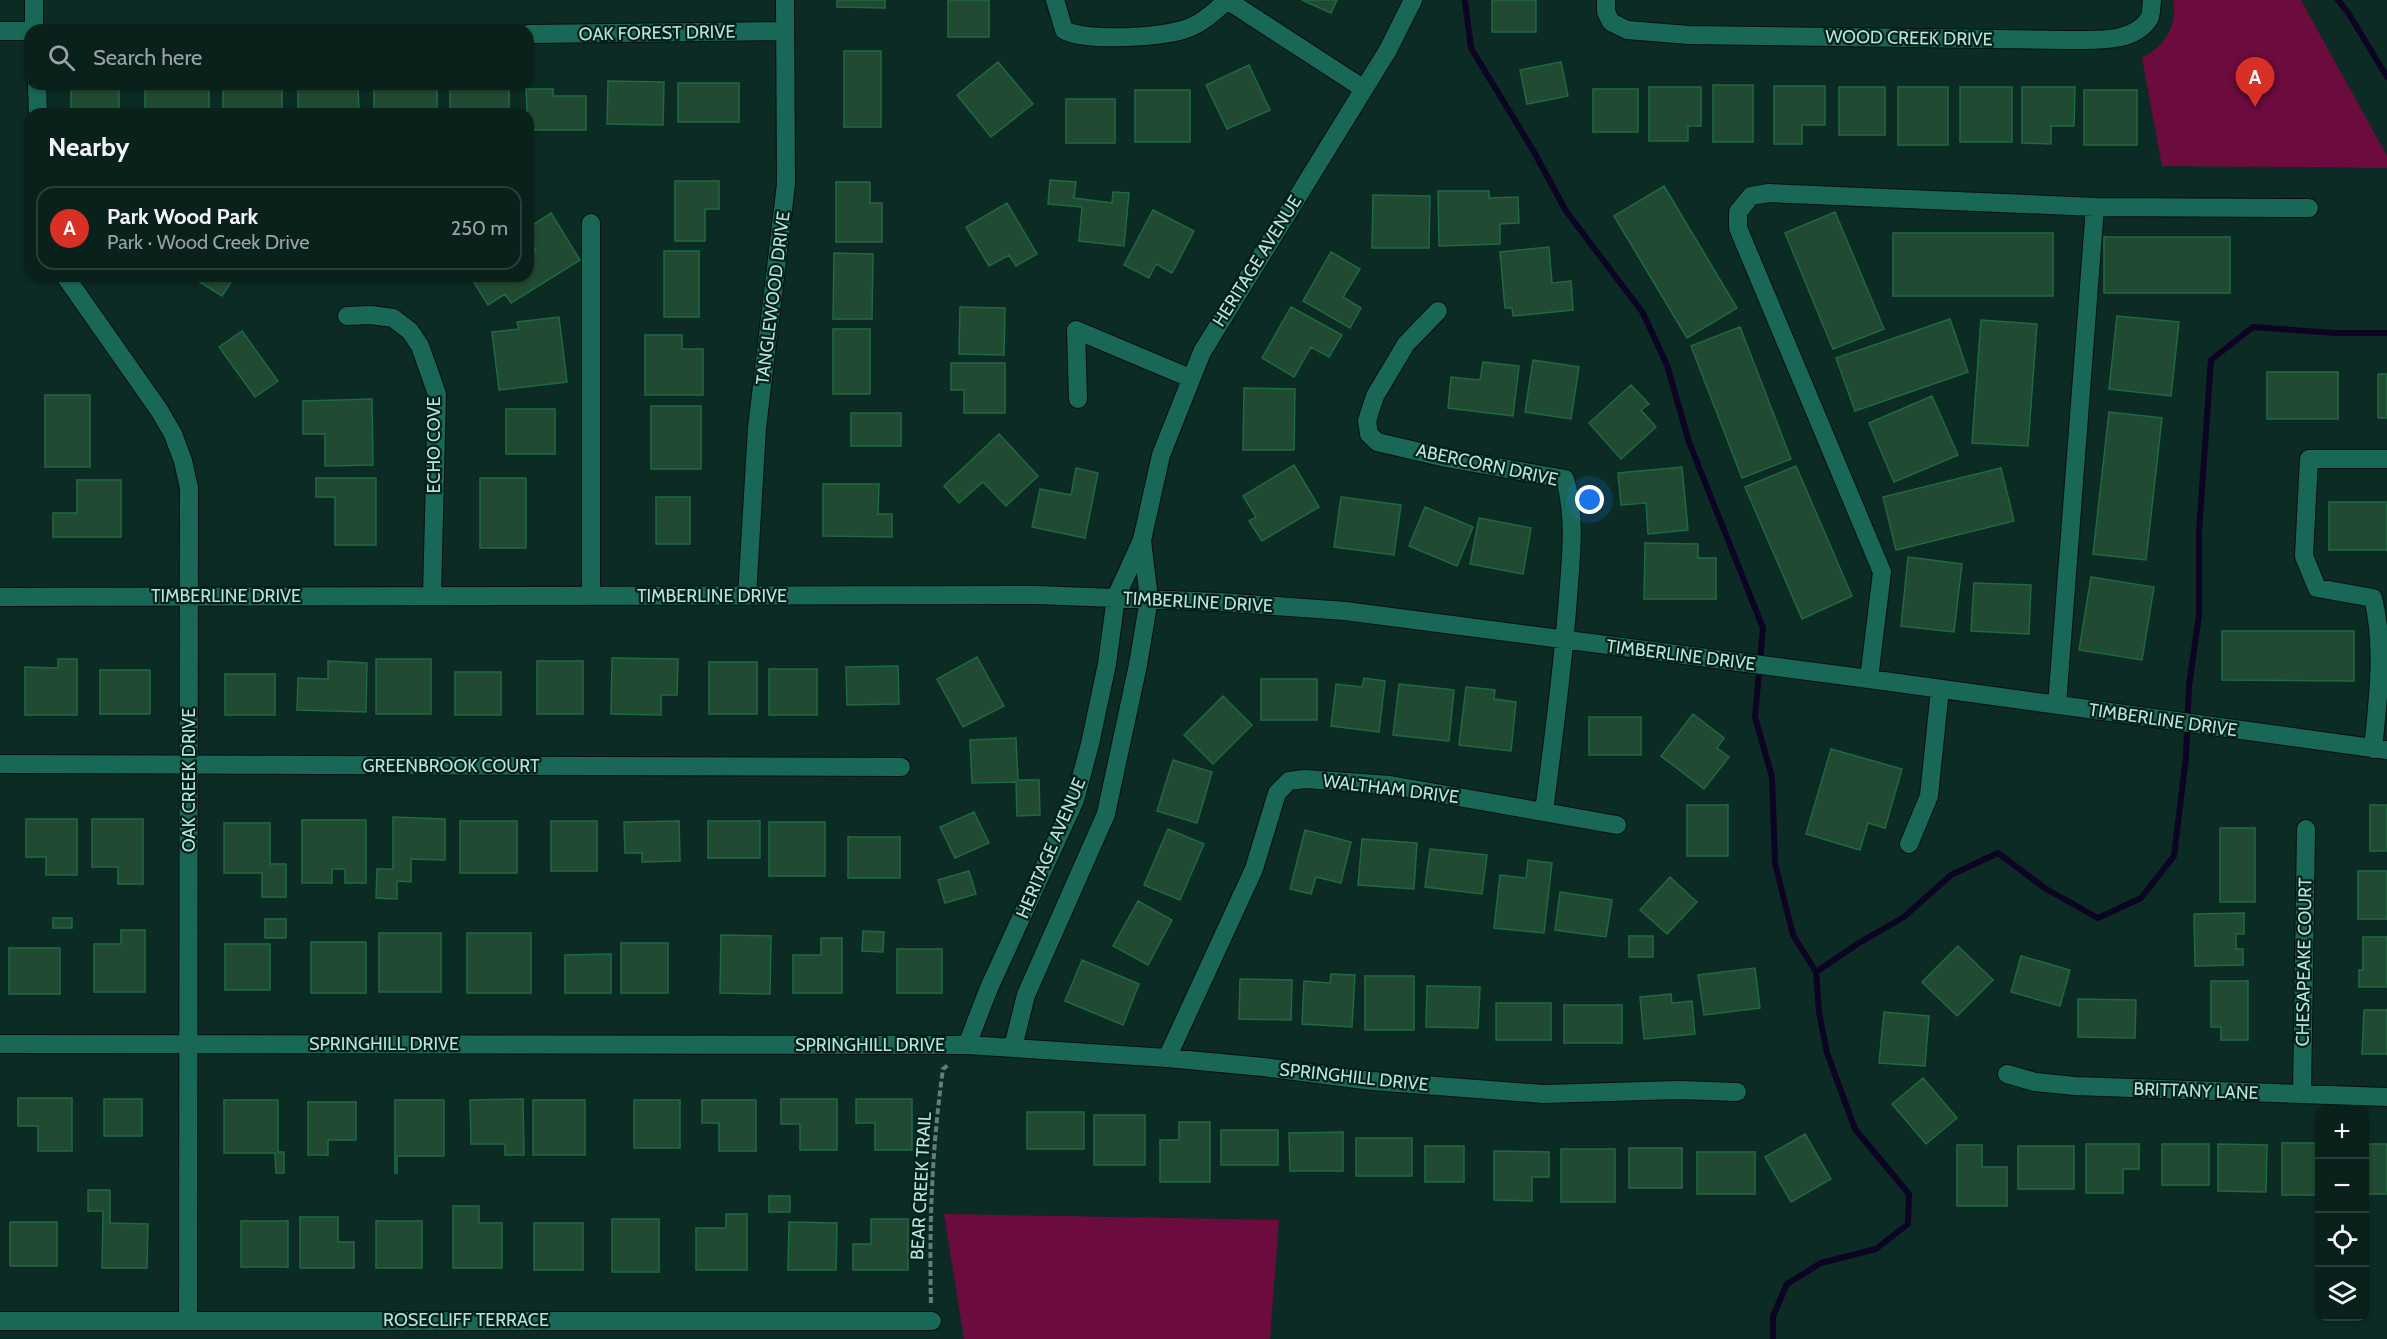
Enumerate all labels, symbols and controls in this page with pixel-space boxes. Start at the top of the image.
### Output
street label: OAK FOREST DRIVE [579,21,735,45]
search box [24,24,534,90]
street label: WOOD CREEK DRIVE [1825,26,1993,50]
icon: search [45,41,78,74]
text: Search here [93,44,202,71]
pin: A [2236,57,2274,107]
text: Nearby [48,131,129,163]
street label: HERITAGE AVENUE [1208,191,1306,331]
text: Park Wood Park [107,203,258,230]
street label: TANGLEWOOD DRIVE [751,210,795,386]
text: A [63,216,76,240]
text: 250 m [451,216,508,240]
text: Park · Wood Creek Drive [107,230,310,254]
street label: ECHO COVE [423,397,445,493]
street label: ABERCORN DRIVE [1414,439,1560,491]
your location [1575,485,1604,514]
street label: TIMBERLINE DRIVE [151,585,301,607]
street label: TIMBERLINE DRIVE [637,585,787,607]
street label: TIMBERLINE DRIVE [1123,587,1273,617]
street label: TIMBERLINE DRIVE [1605,635,1757,675]
street label: TIMBERLINE DRIVE [2087,699,2239,741]
street label: OAK CREEK DRIVE [178,708,200,852]
street label: GREENBROOK COURT [362,755,540,777]
street label: WALTHAM DRIVE [1322,770,1460,808]
street label: HERITAGE AVENUE [1011,774,1091,922]
street label: CHESAPEAKE COURT [2292,877,2316,1047]
street label: SPRINGHILL DRIVE [309,1033,459,1055]
street label: SPRINGHILL DRIVE [795,1034,945,1056]
street label: SPRINGHILL DRIVE [1278,1058,1430,1096]
street label: BRITTANY LANE [2133,1078,2259,1104]
map controls [2315,1105,2369,1321]
button: + [2315,1105,2369,1159]
street label: BEAR CREEK TRAIL [906,1112,936,1260]
button: − [2315,1159,2369,1213]
button: locate [2315,1213,2369,1267]
button: layers [2315,1267,2369,1321]
street label: ROSECLIFF TERRACE [383,1309,549,1331]

